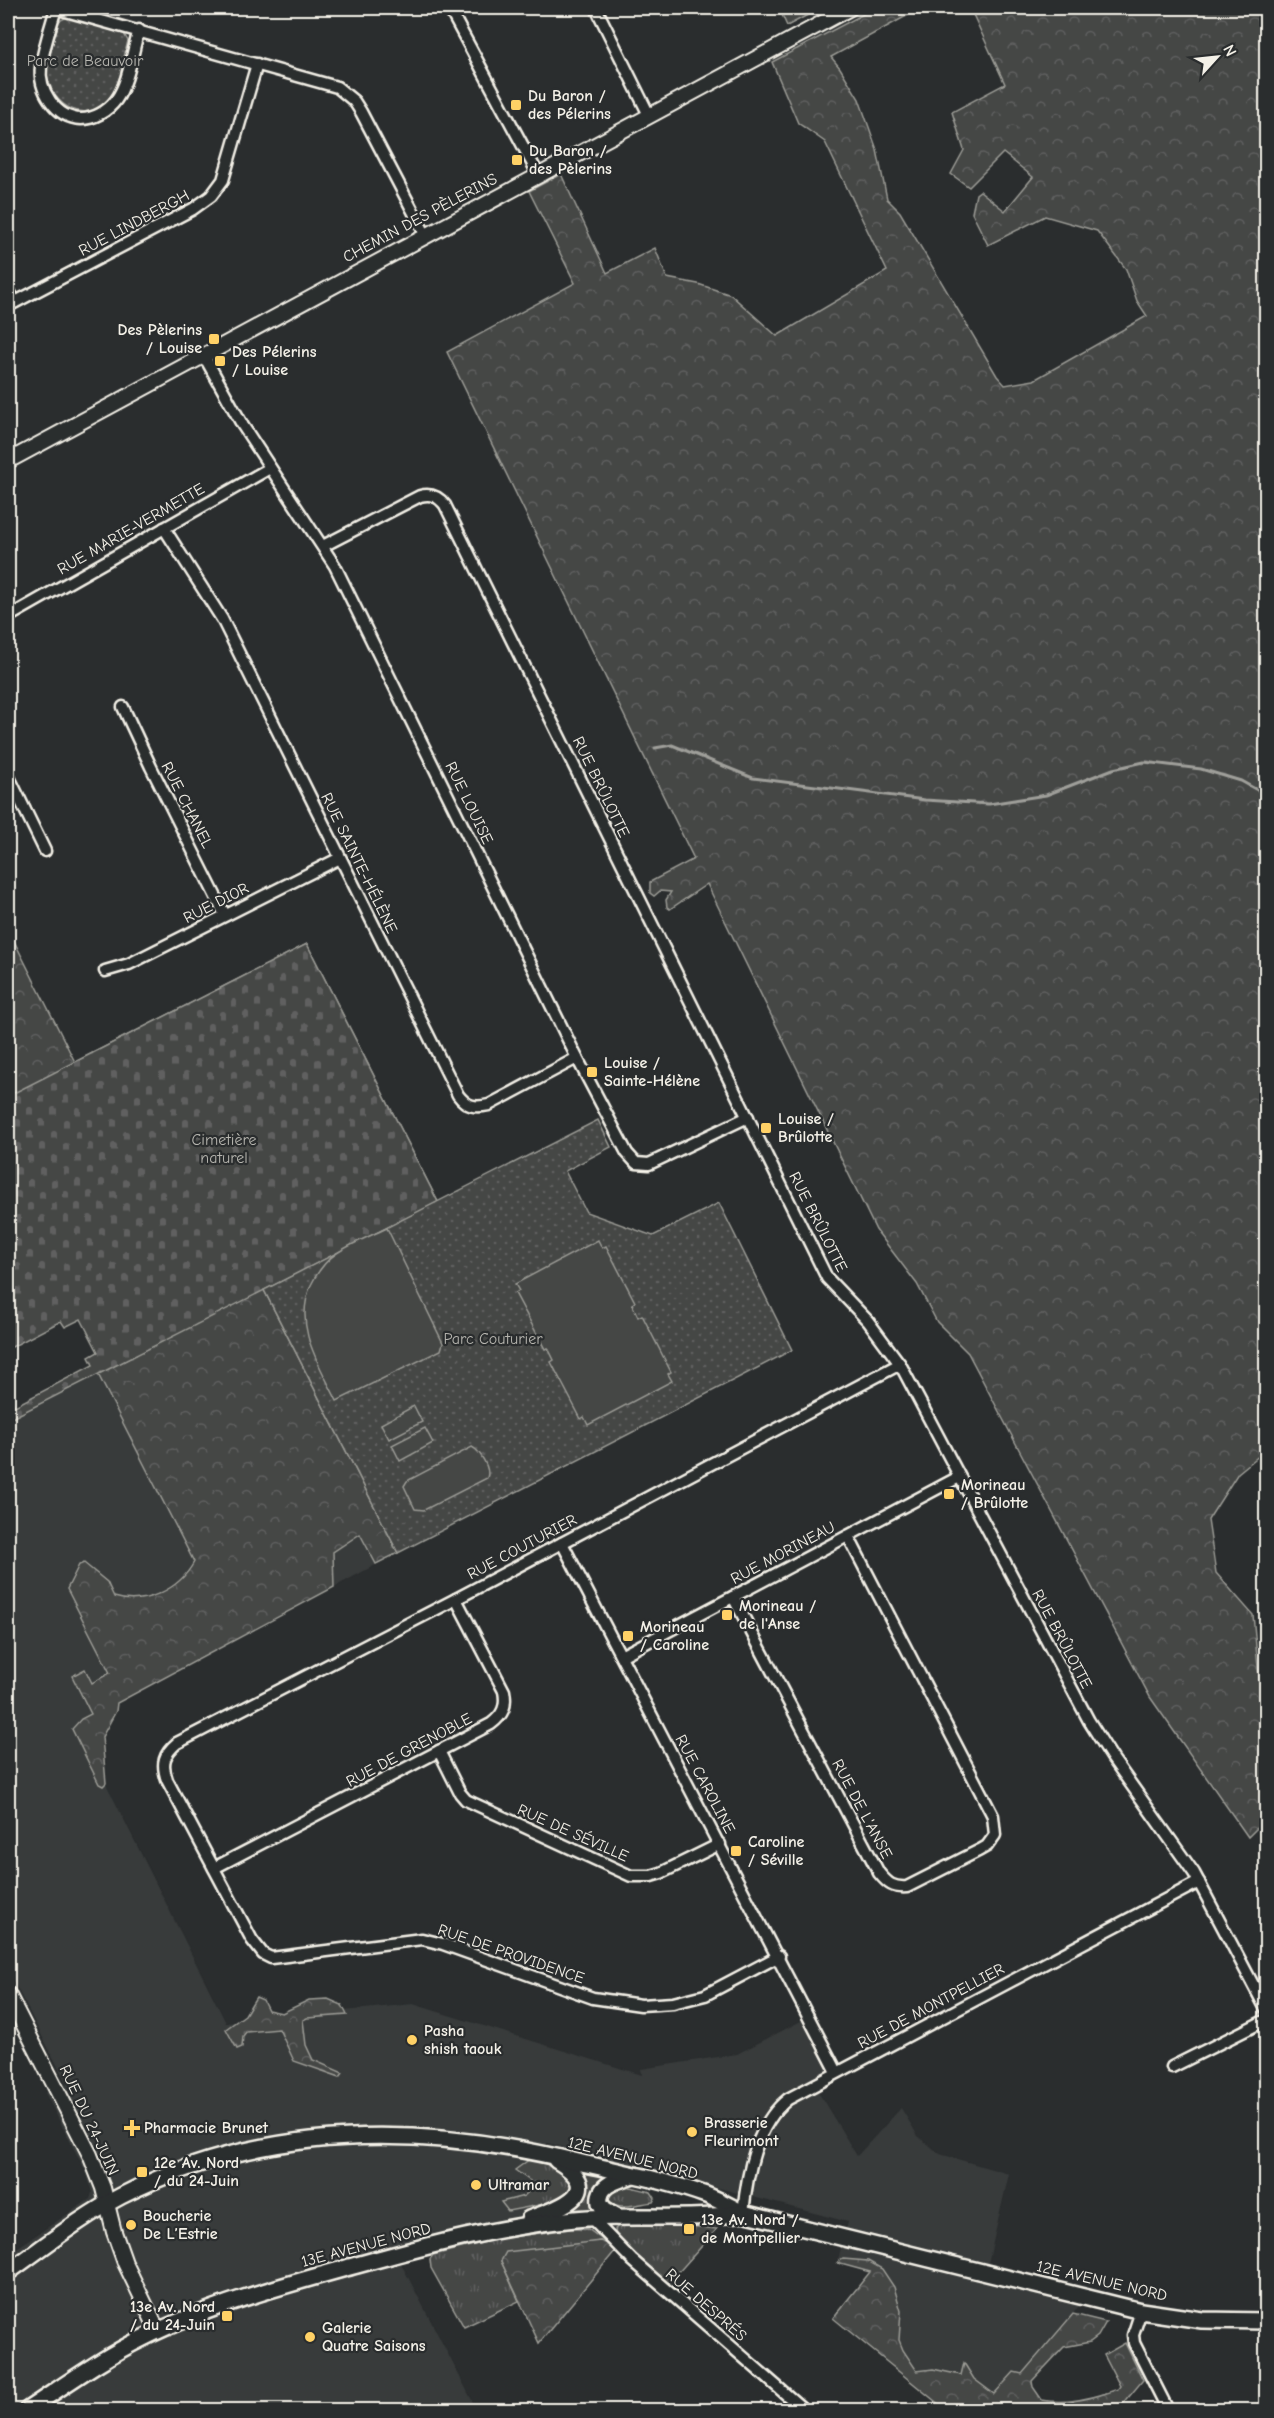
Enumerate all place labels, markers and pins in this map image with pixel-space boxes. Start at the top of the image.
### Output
place label: Du Baron / des Pélerins [528,87,611,123]
marker: Du Baron / des Pélerins [509,98,523,112]
place label: Du Baron / des Pèlerins [529,142,612,178]
marker: Du Baron / des Pèlerins [510,153,524,167]
place label: Des Pèlerins / Louise [118,321,202,357]
marker: Des Pèlerins / Louise [207,332,221,346]
place label: Des Pélerins / Louise [232,343,317,379]
marker: Des Pélerins / Louise [213,354,227,368]
place label: Louise / Sainte-Hélène [604,1054,700,1090]
marker: Louise / Sainte-Hélène [585,1065,599,1079]
place label: Louise / Brûlotte [778,1110,834,1146]
marker: Louise / Brûlotte [759,1121,773,1135]
place label: Morineau / Brûlotte [961,1476,1028,1512]
marker: Morineau / Brûlotte [942,1487,956,1501]
place label: Morineau / de l'Anse [739,1597,816,1633]
marker: Morineau / de l'Anse [720,1608,734,1622]
place label: Morineau / Caroline [640,1618,709,1654]
marker: Morineau / Caroline [621,1629,635,1643]
place label: Caroline / Séville [748,1833,805,1869]
marker: Caroline / Séville [729,1844,743,1858]
place label: Pasha shish taouk [424,2022,502,2058]
marker: Pasha shish taouk [405,2033,419,2047]
place label: Brasserie Fleurimont [704,2114,779,2150]
place label: Pharmacie Brunet [144,2119,269,2137]
marker: Pharmacie Brunet [125,2121,139,2135]
marker: Brasserie Fleurimont [685,2125,699,2139]
place label: 12e Av. Nord / du 24-Juin [154,2154,239,2190]
marker: 12e Av. Nord / du 24-Juin [135,2165,149,2179]
place label: Ultramar [488,2176,550,2194]
marker: Ultramar [469,2178,483,2192]
place label: Boucherie De L’Estrie [143,2207,218,2243]
place label: 13e Av. Nord / de Montpellier [701,2211,800,2247]
marker: Boucherie De L’Estrie [124,2218,138,2232]
marker: 13e Av. Nord / de Montpellier [682,2222,696,2236]
place label: 13e Av. Nord / du 24-Juin [130,2298,215,2334]
marker: 13e Av. Nord / du 24-Juin [220,2309,234,2323]
place label: Galerie Quatre Saisons [322,2319,426,2355]
marker: Galerie Quatre Saisons [303,2330,317,2344]

